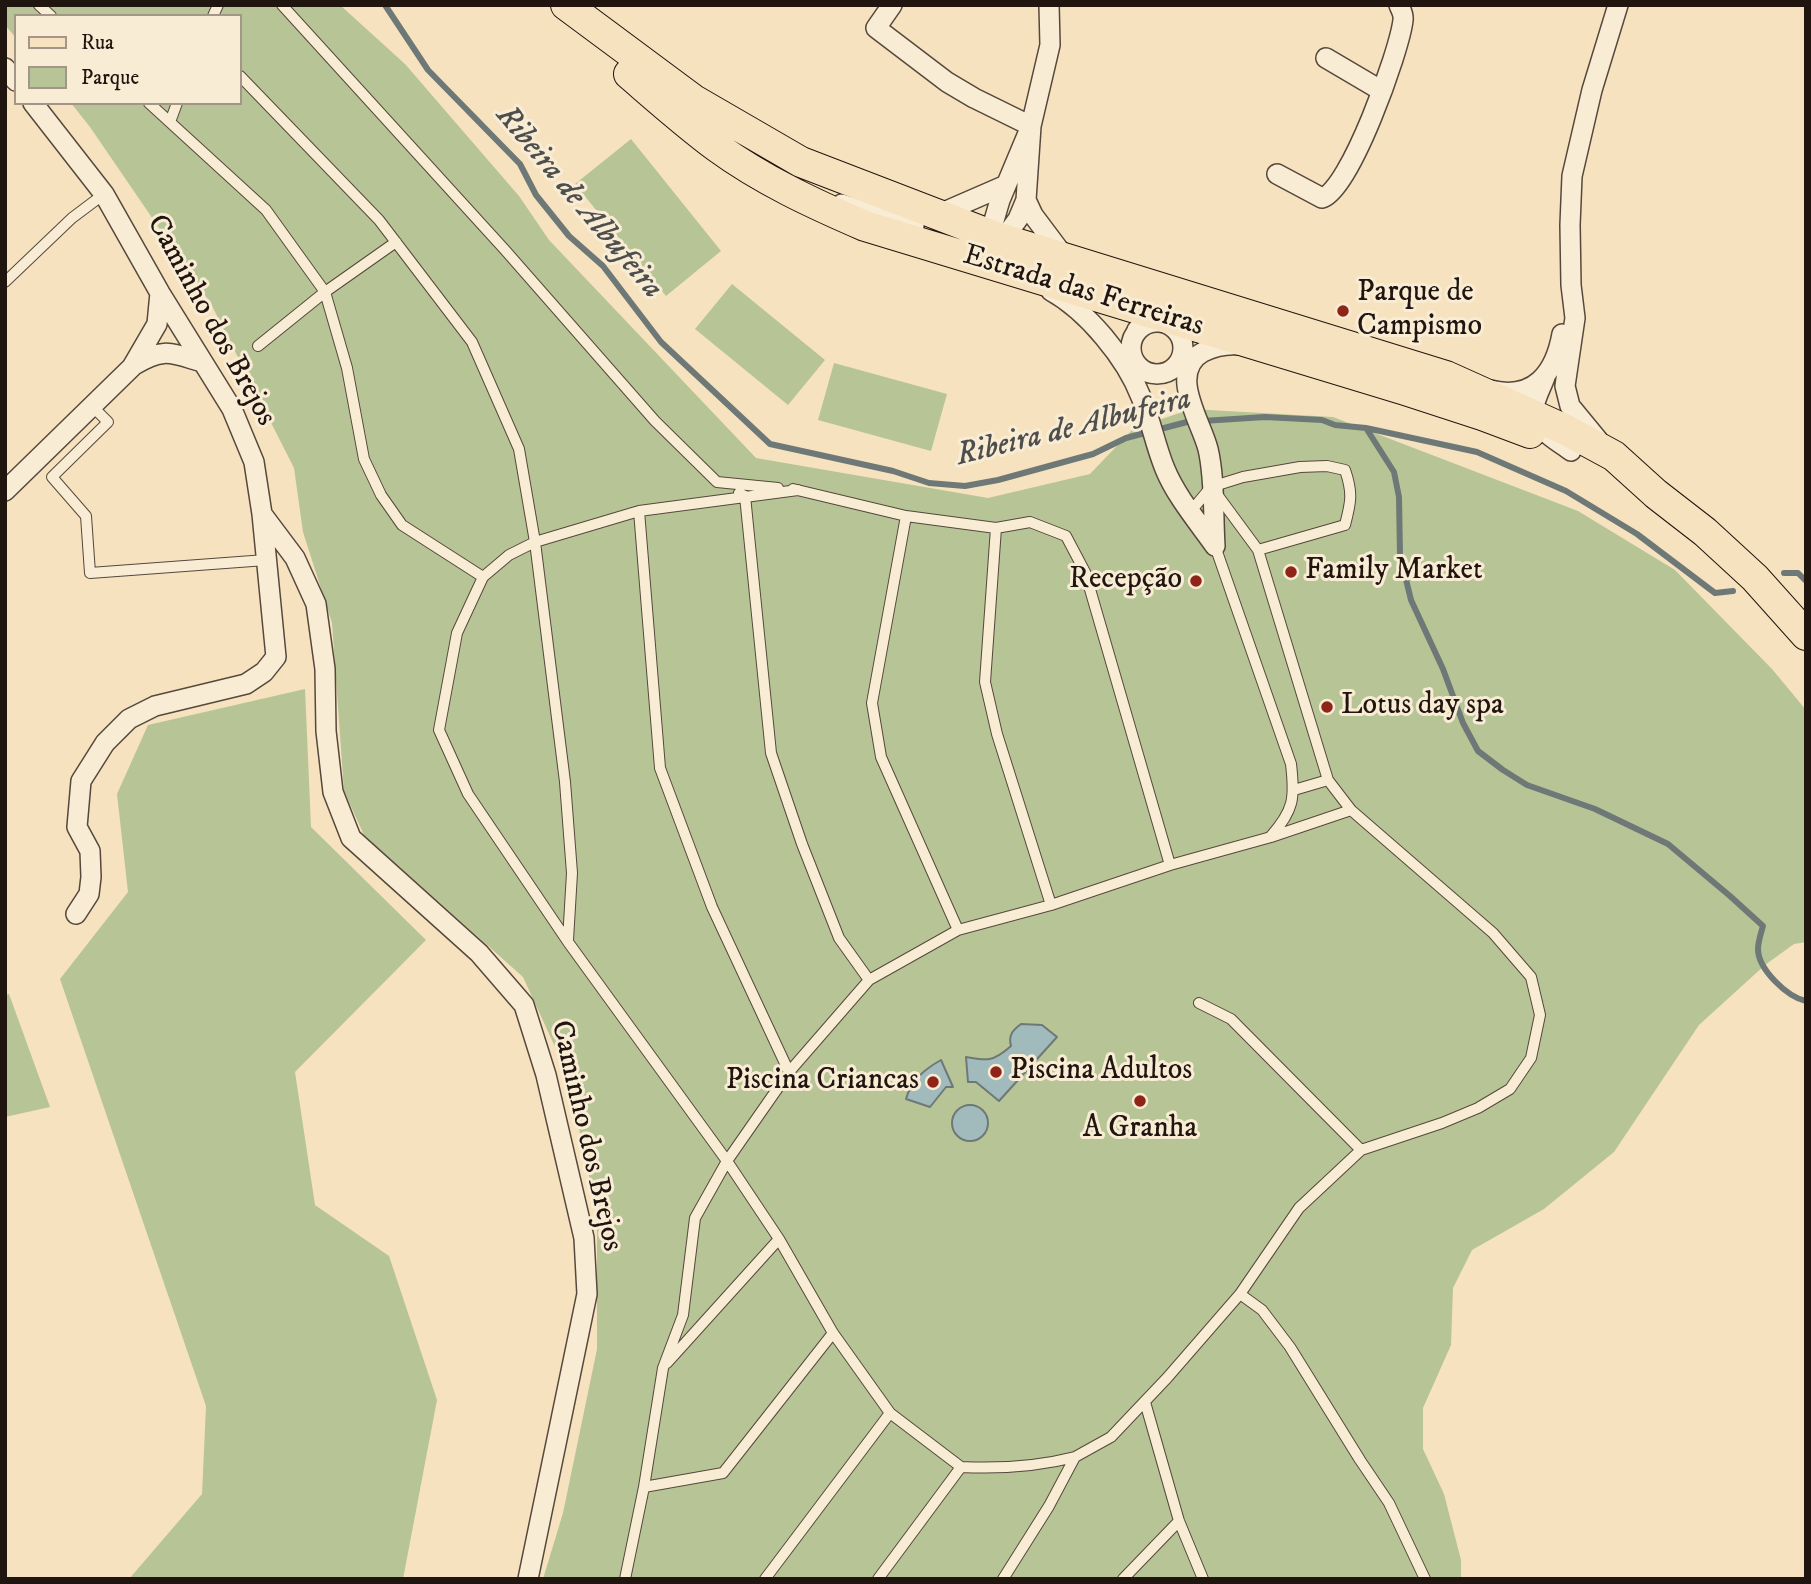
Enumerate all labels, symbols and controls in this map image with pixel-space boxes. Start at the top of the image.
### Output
legend [14,14,242,105]
text: Rua [81,30,114,56]
text: Parque [81,65,139,91]
water label: Ribeira de Albufeira [486,98,670,308]
street label: Caminho dos Brejos [137,209,283,433]
street label: Estrada das Ferreiras [958,238,1208,346]
place label: Parque de Campismo [1357,276,1482,346]
marker: Parque de Campismo [1335,303,1351,319]
water label: Ribeira de Albufeira [952,381,1196,477]
place label: Family Market [1305,554,1483,590]
place label: Recepção [1069,563,1182,599]
marker: Family Market [1283,564,1299,580]
marker: Recepção [1188,573,1204,589]
place label: Lotus day spa [1341,689,1504,725]
marker: Lotus day spa [1319,699,1335,715]
street label: Caminho dos Brejos [541,1017,629,1255]
place label: Piscina Adultos [1010,1054,1192,1090]
place label: Piscina Criancas [726,1064,919,1100]
marker: Piscina Adultos [988,1064,1004,1080]
marker: Piscina Criancas [925,1074,941,1090]
marker: A Granha [1132,1093,1148,1109]
place label: A Granha [1083,1112,1197,1148]

